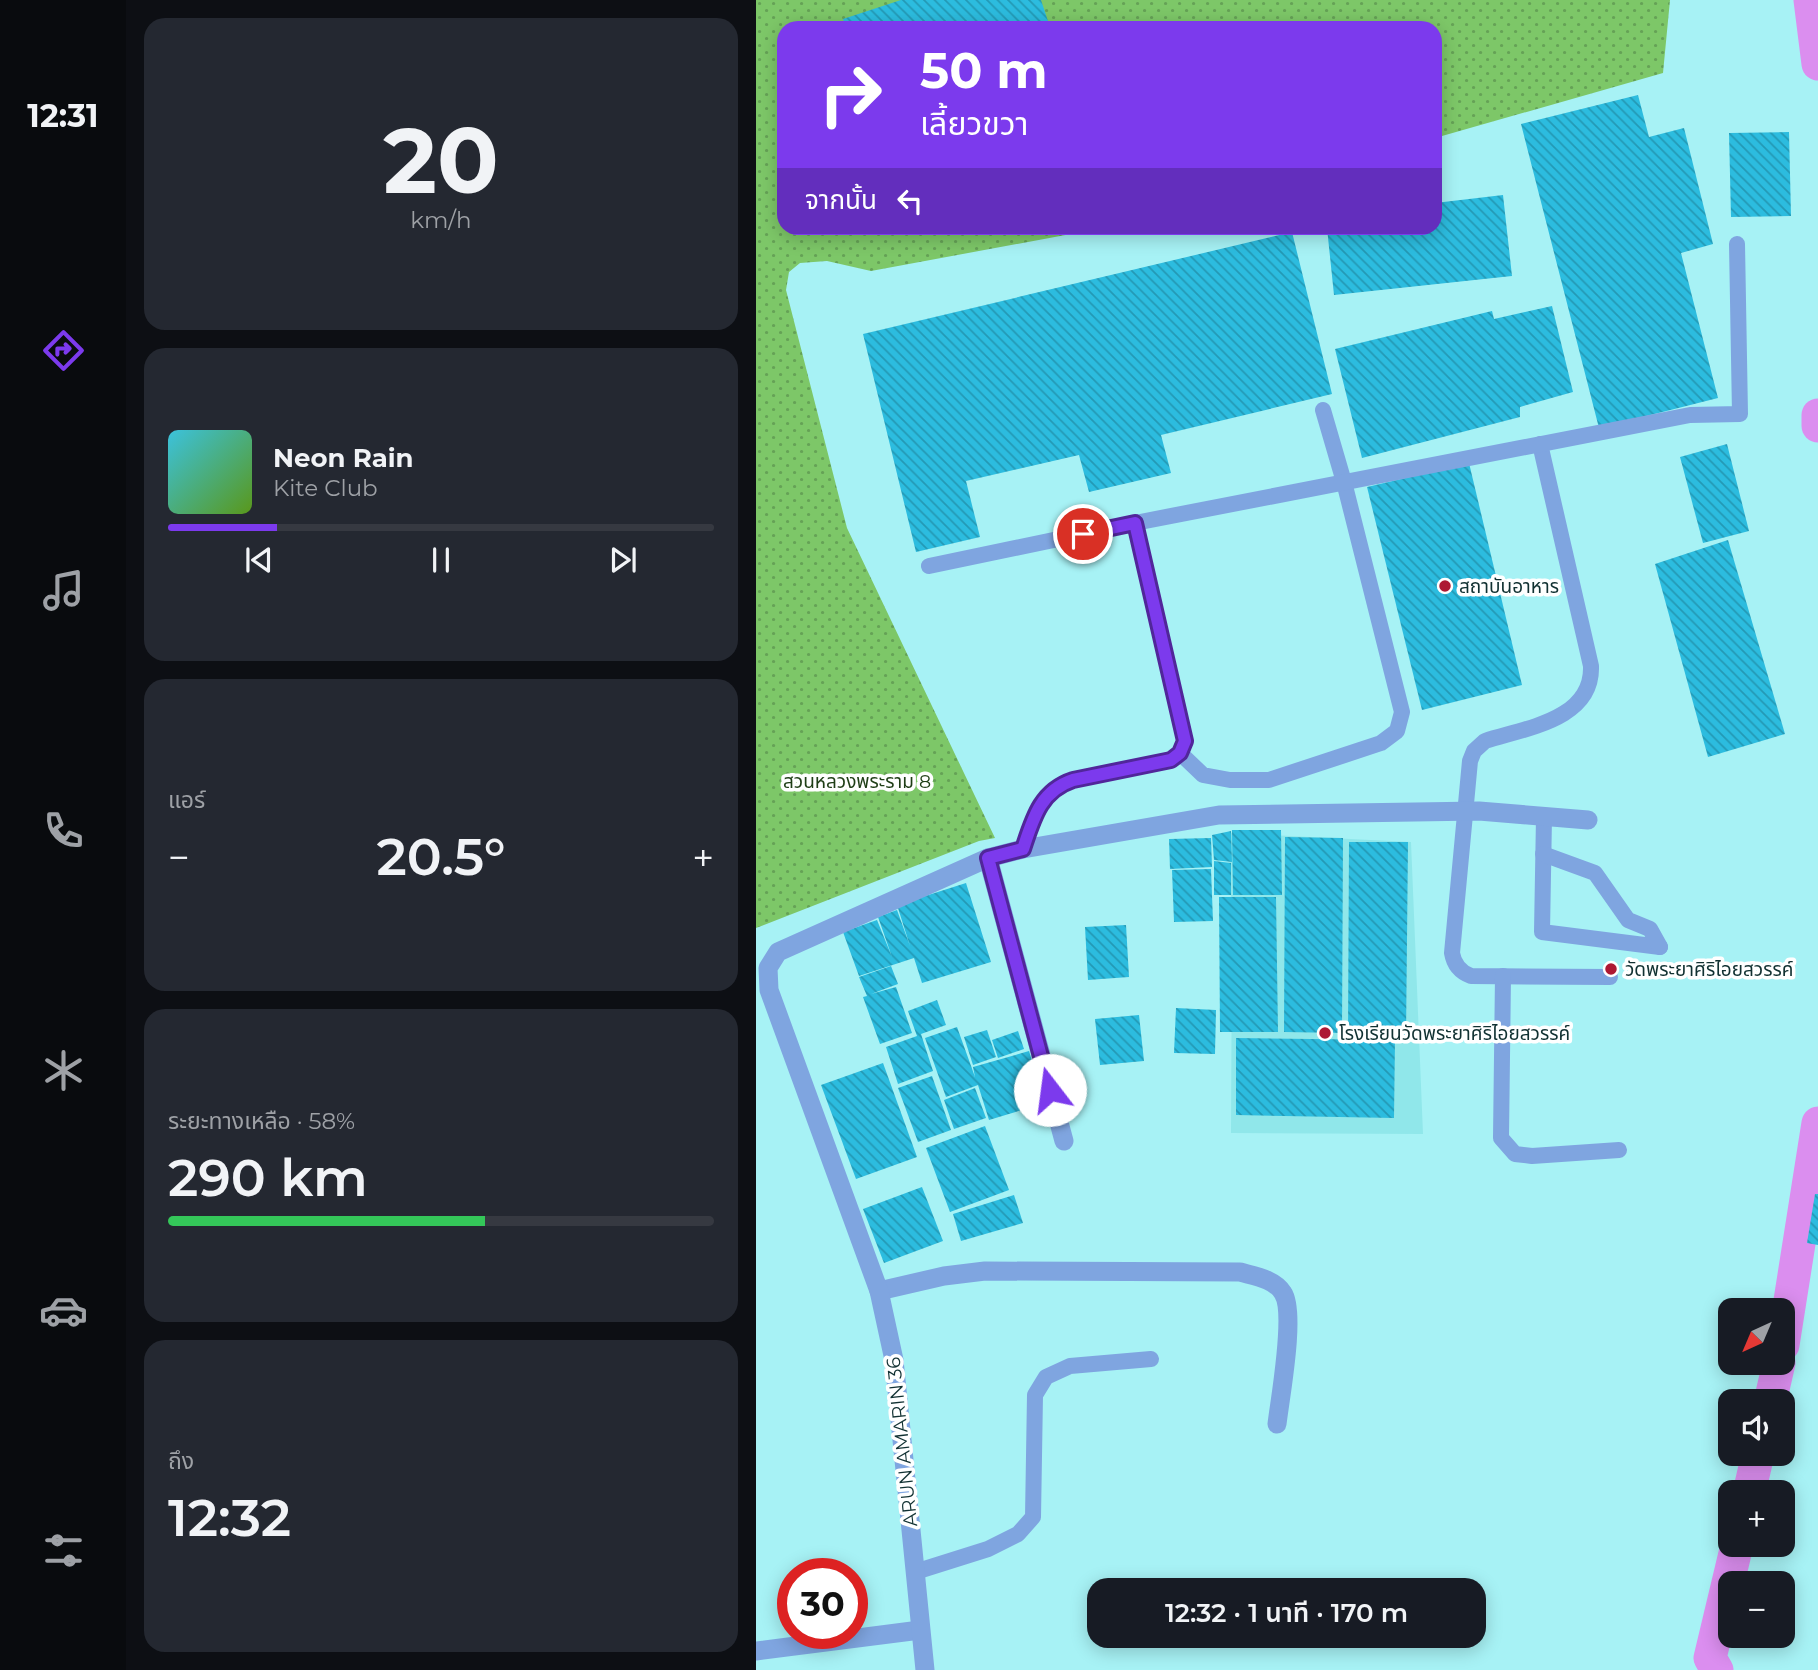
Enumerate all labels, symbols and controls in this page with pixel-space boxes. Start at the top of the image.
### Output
text: 50 m [920,41,1048,100]
icon: right [805,49,896,140]
text: 12:31 [27,96,99,135]
text: เลี้ยวขวา [920,104,1028,143]
text: 20 [383,105,499,216]
icon: left [891,182,929,220]
text: จากนั้น [805,184,877,216]
text: km/h [410,206,472,234]
icon: directions [39,326,88,375]
text: Neon Rain [273,442,414,474]
text: Kite Club [273,474,378,502]
pin [1053,504,1113,564]
icon: arrive [1064,515,1102,553]
icon: previous [240,541,278,579]
icon: pause [422,541,460,579]
icon: next [604,541,642,579]
icon: music [39,566,88,615]
place label: สถาบันอาหาร [1459,575,1559,598]
marker: สถาบันอาหาร [1437,578,1453,594]
park label: สวนหลวงพระราม 8 [783,770,931,793]
text: แอร์ [168,786,205,814]
icon: phone [39,806,88,855]
text: 20.5° [377,825,505,888]
text: − [168,834,190,881]
text: + [692,834,714,881]
place label: วัดพระยาศิริไอยสวรรค์ [1625,958,1793,981]
marker: วัดพระยาศิริไอยสวรรค์ [1603,961,1619,977]
place label: โรงเรียนวัดพระยาศิริไอยสวรรค์ [1339,1022,1570,1045]
marker: โรงเรียนวัดพระยาศิริไอยสวรรค์ [1317,1025,1333,1041]
icon: climate [39,1046,88,1095]
position arrow [1013,1053,1087,1127]
text: ระยะทางเหลือ · 58% [168,1107,355,1135]
text: 290 km [168,1146,368,1209]
icon: car [39,1286,88,1335]
north arrow [1718,1298,1796,1376]
map controls [1718,1298,1795,1648]
street label: ARUN AMARIN 36 [882,1356,922,1528]
button: sound [1718,1389,1795,1466]
text: ถึง [168,1447,194,1475]
button: + [1718,1480,1795,1557]
text: 12:32 [168,1486,291,1549]
icon: filters [39,1526,88,1575]
speed limit sign: 30 [777,1558,868,1649]
button: − [1718,1571,1795,1648]
text: 12:32 · 1 นาที · 170 m [1165,1597,1408,1629]

